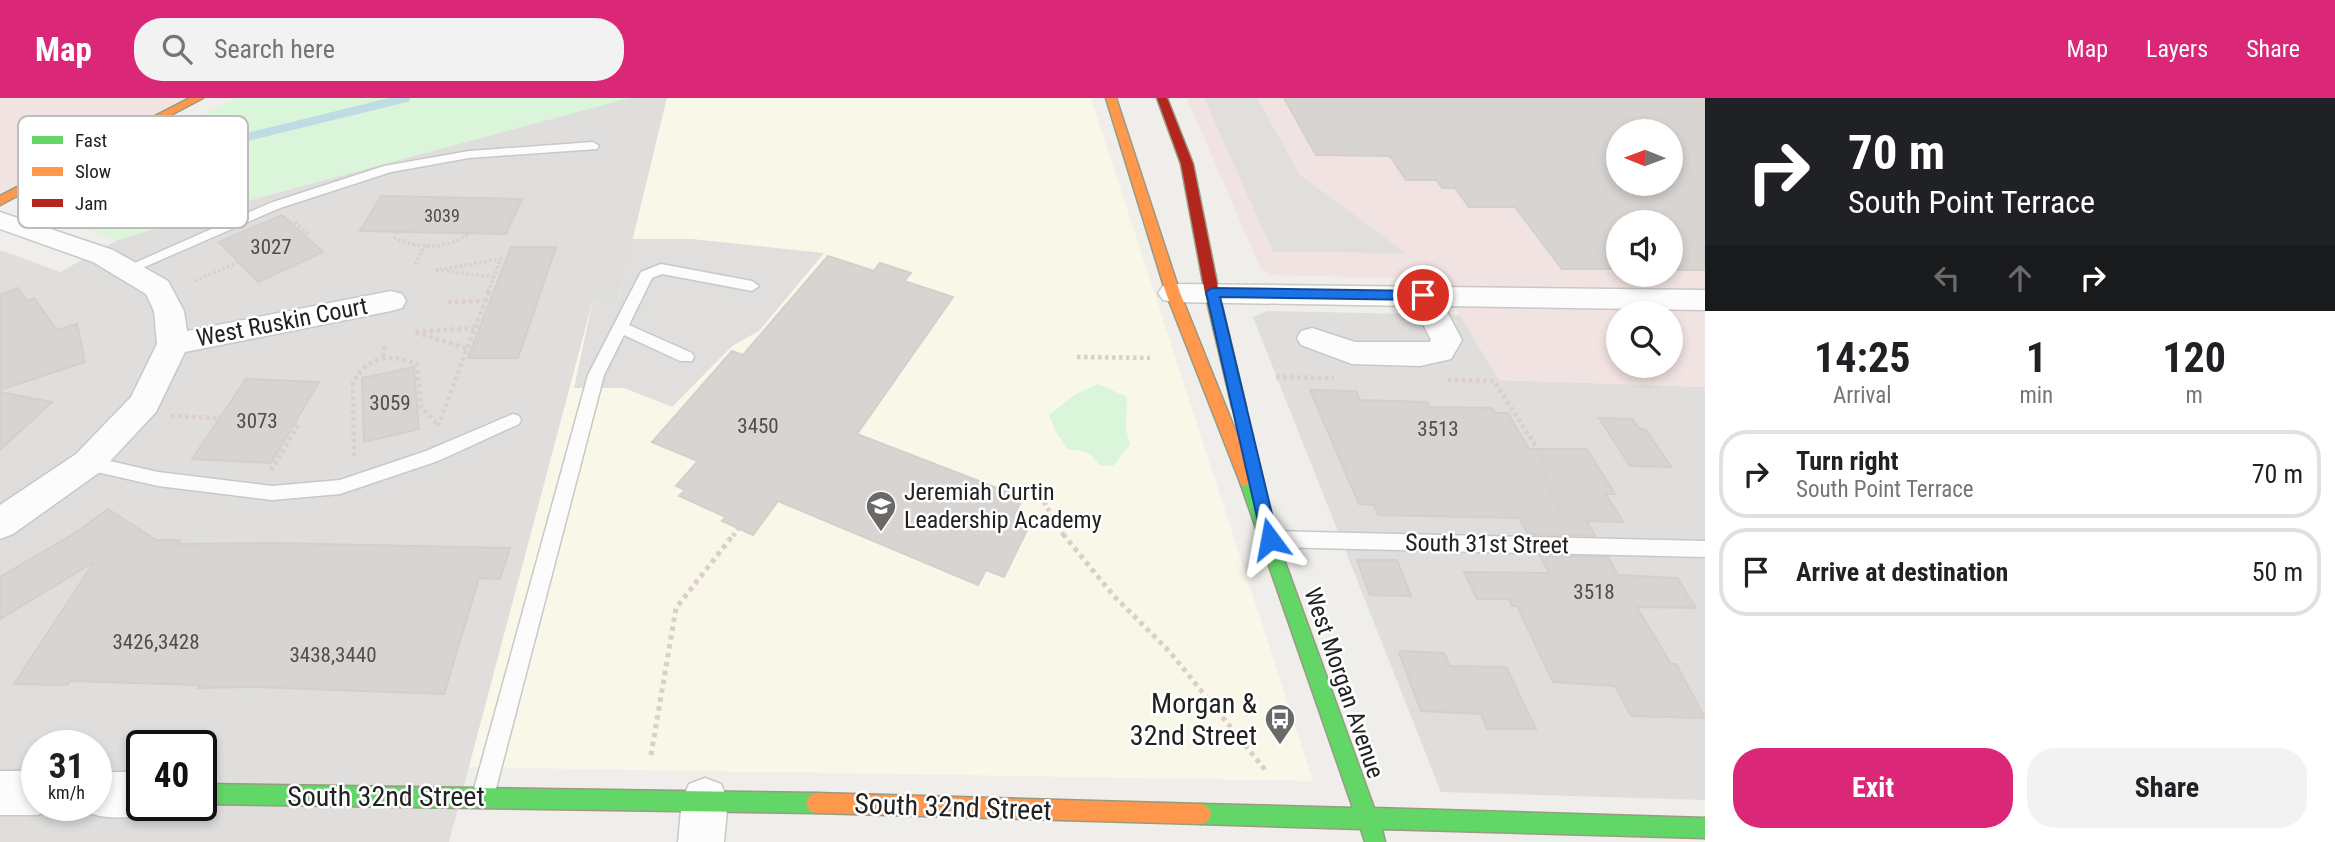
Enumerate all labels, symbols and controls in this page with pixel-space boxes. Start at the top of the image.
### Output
search box [134,18,624,81]
text: Map [35,30,92,69]
icon: search [158,30,196,68]
text: Search here [214,34,335,64]
text: Map [2067,35,2108,63]
text: Layers [2146,35,2208,63]
text: Share [2246,35,2300,63]
legend [18,116,248,228]
north arrow [1606,119,1684,196]
map controls [1606,119,1683,378]
text: 70 m [1848,124,1945,181]
icon: right [1733,126,1824,217]
text: Fast [75,129,107,152]
text: Slow [75,160,111,183]
text: South Point Terrace [1848,183,2095,221]
text: Jam [75,192,108,215]
house number: 3039 [424,205,460,226]
button: sound [1606,210,1683,287]
house number: 3027 [250,235,292,259]
icon: left [1928,259,1966,297]
icon: ahead [2001,259,2039,297]
icon: right [2074,259,2112,297]
pin [1393,265,1453,325]
icon: arrive [1404,276,1442,314]
street label: West Ruskin Court [194,292,370,352]
button: search [1606,301,1683,378]
text: 14:25 [1814,333,1910,382]
text: 1 [2026,333,2047,382]
text: 120 [2162,333,2226,382]
text: Arrival [1833,382,1891,409]
text: min [2019,382,2053,409]
text: m [2185,382,2203,409]
house number: 3059 [369,391,411,415]
house number: 3073 [236,409,278,433]
house number: 3450 [737,414,779,438]
house number: 3513 [1417,417,1459,441]
text: Turn right [1796,446,1898,476]
icon: right [1737,455,1775,493]
text: 70 m [2252,459,2303,489]
text: South Point Terrace [1796,476,1974,503]
place label: Jeremiah Curtin Leadership Academy [904,478,1102,534]
school or university icon: Jeremiah Curtin Leadership Academy [864,489,898,533]
position arrow [1233,502,1307,576]
street label: South 31st Street [1405,529,1569,559]
icon: arrive [1737,553,1775,591]
text: Arrive at destination [1796,557,2008,587]
text: 50 m [2252,557,2303,587]
house number: 3518 [1573,580,1615,604]
street label: West Morgan Avenue [1298,584,1390,782]
house number: 3426,3428 [112,630,200,654]
house number: 3438,3440 [289,643,377,667]
place label: Morgan & 32nd Street [1130,687,1257,752]
bus stop icon: Morgan & 32nd Street [1263,702,1297,746]
speed limit sign: 40 [126,730,217,821]
text: 31 [49,746,84,787]
button: Exit [1733,748,2013,828]
button: Share [2027,748,2307,828]
street label: South 32nd Street [287,780,485,813]
text: km/h [48,782,85,803]
street label: South 32nd Street [854,787,1052,827]

